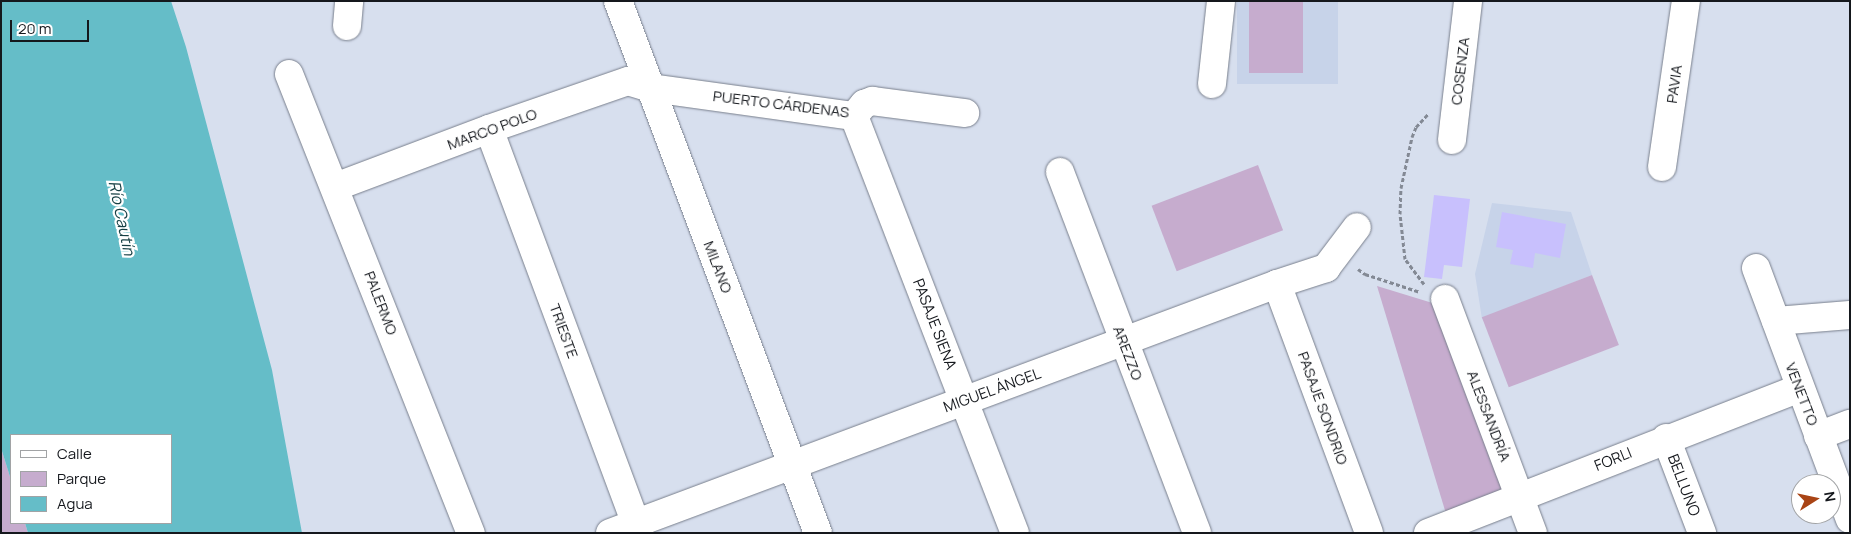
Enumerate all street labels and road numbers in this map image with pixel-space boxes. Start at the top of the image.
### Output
street label: COSENZA [1447,36,1473,106]
street label: PAVIA [1662,64,1686,104]
street label: PUERTO CÁRDENAS [712,87,850,121]
street label: MARCO POLO [445,104,539,154]
street label: MILANO [700,238,736,296]
street label: PALERMO [361,269,401,337]
street label: PASAJE SIENA [909,276,961,372]
street label: TRIESTE [546,301,582,361]
street label: AREZZO [1109,323,1147,383]
street label: PASAJE SONDRIO [1294,349,1352,467]
street label: VENETTO [1782,360,1822,428]
street label: MIGUEL ÁNGEL [941,364,1043,416]
street label: ALESSANDRÍA [1463,368,1515,464]
street label: FORLI [1592,443,1634,475]
street label: BELLUNO [1664,452,1704,518]

